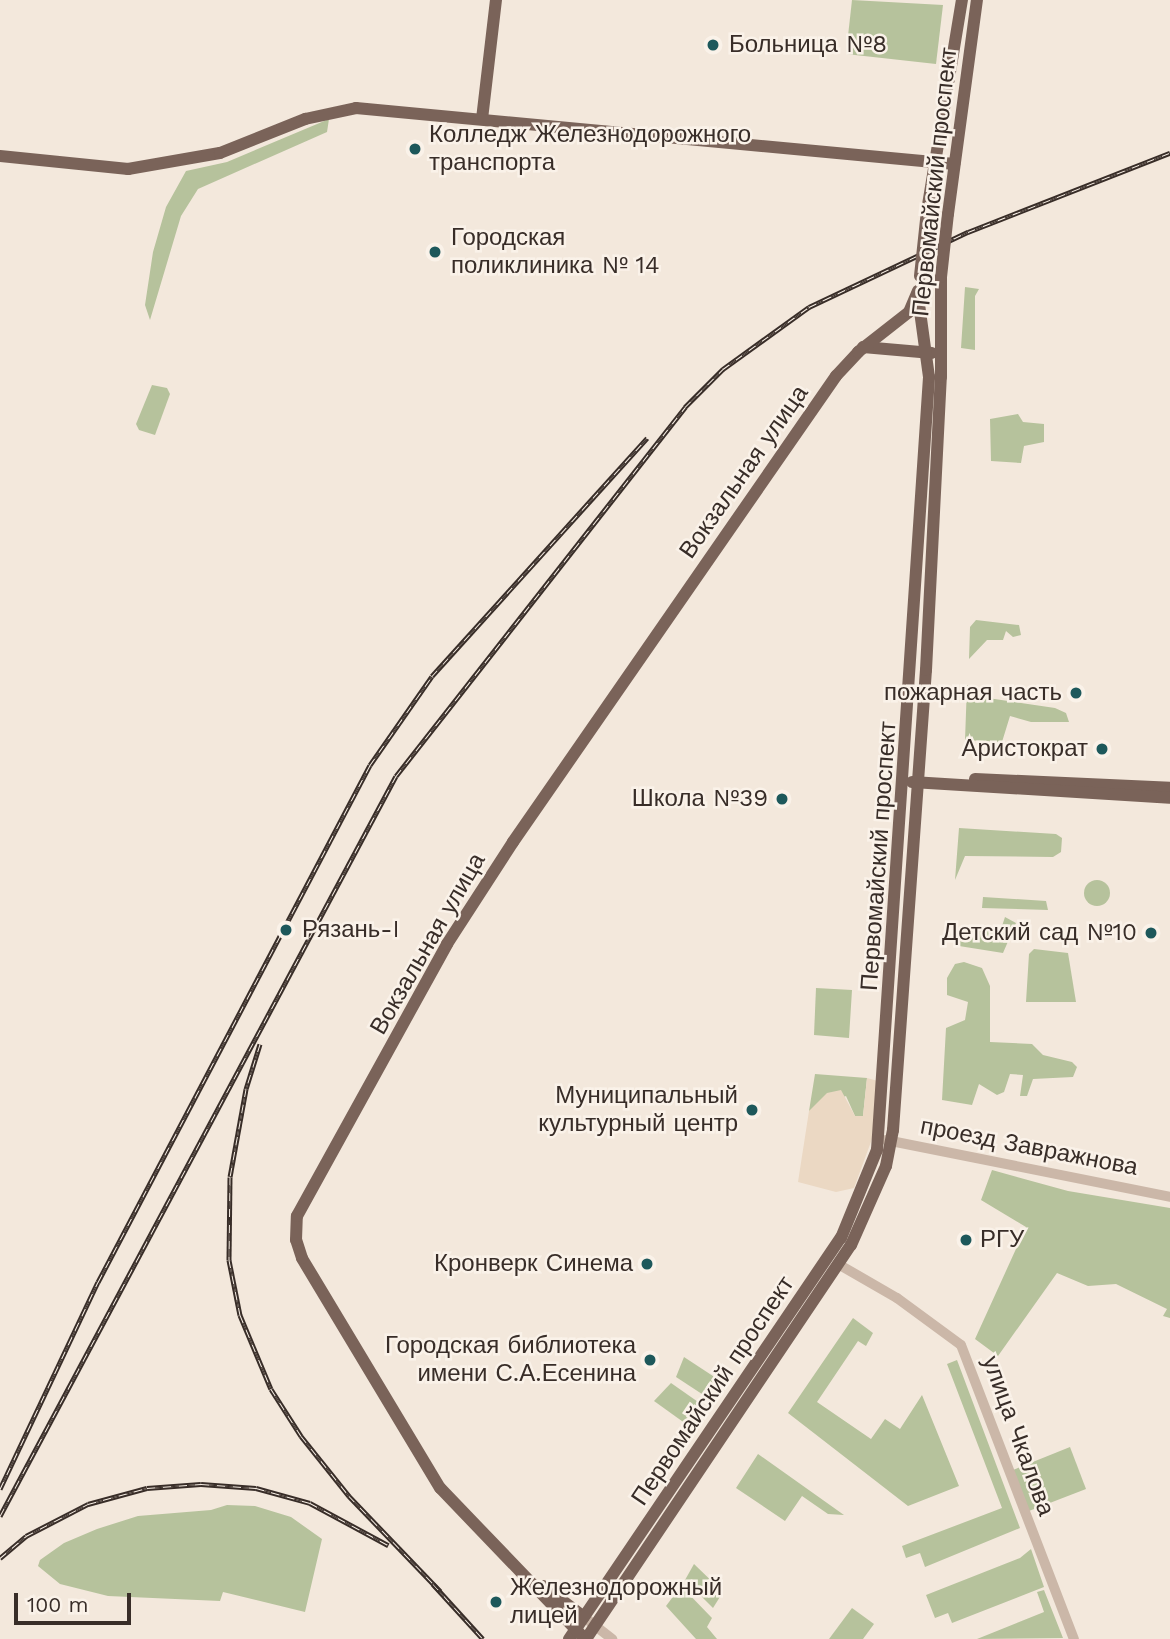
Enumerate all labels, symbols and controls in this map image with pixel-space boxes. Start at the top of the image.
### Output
place label: Больница №8 [729,31,887,59]
marker: Больница №8 [703,35,723,55]
street label: Первомайский проспект [907,46,963,318]
place label: Колледж Железнодорожного транспорта [429,121,751,177]
marker: Колледж Железнодорожного транспорта [407,141,423,157]
place label: Городская поликлиника № 14 [451,224,660,280]
marker: Городская поликлиника № 14 [425,242,445,262]
street label: Вокзальная улица [673,380,815,564]
place label: пожарная часть [884,679,1062,707]
marker: пожарная часть [1068,685,1084,701]
street label: Первомайский проспект [855,720,903,992]
place label: Аристократ [962,735,1088,763]
marker: Аристократ [1094,741,1110,757]
place label: Школа №39 [632,785,768,813]
marker: Школа №39 [774,791,790,807]
street label: Вокзальная улица [364,848,492,1040]
place label: Рязань-I [302,916,400,944]
place label: Детский сад №10 [942,919,1137,947]
marker: Рязань-I [276,920,296,940]
marker: Детский сад №10 [1143,925,1159,941]
place label: Муниципальный культурный центр [538,1082,738,1138]
marker: Муниципальный культурный центр [744,1102,760,1118]
street label: проезд Завражнова [918,1112,1140,1182]
place label: РГУ [980,1226,1024,1254]
marker: РГУ [958,1232,974,1248]
place label: Кронверк Синема [434,1250,633,1278]
marker: Кронверк Синема [639,1256,655,1272]
street label: Первомайский проспект [625,1271,801,1511]
place label: Городская библиотека имени С.А.Есенина [385,1332,636,1388]
marker: Городская библиотека имени С.А.Есенина [642,1352,658,1368]
street label: улица Чкалова [976,1352,1060,1520]
place label: Железнодорожный лицей [510,1574,722,1630]
scale bar [18,1580,135,1624]
text: 100 m [27,1592,89,1617]
marker: Железнодорожный лицей [488,1594,504,1610]

